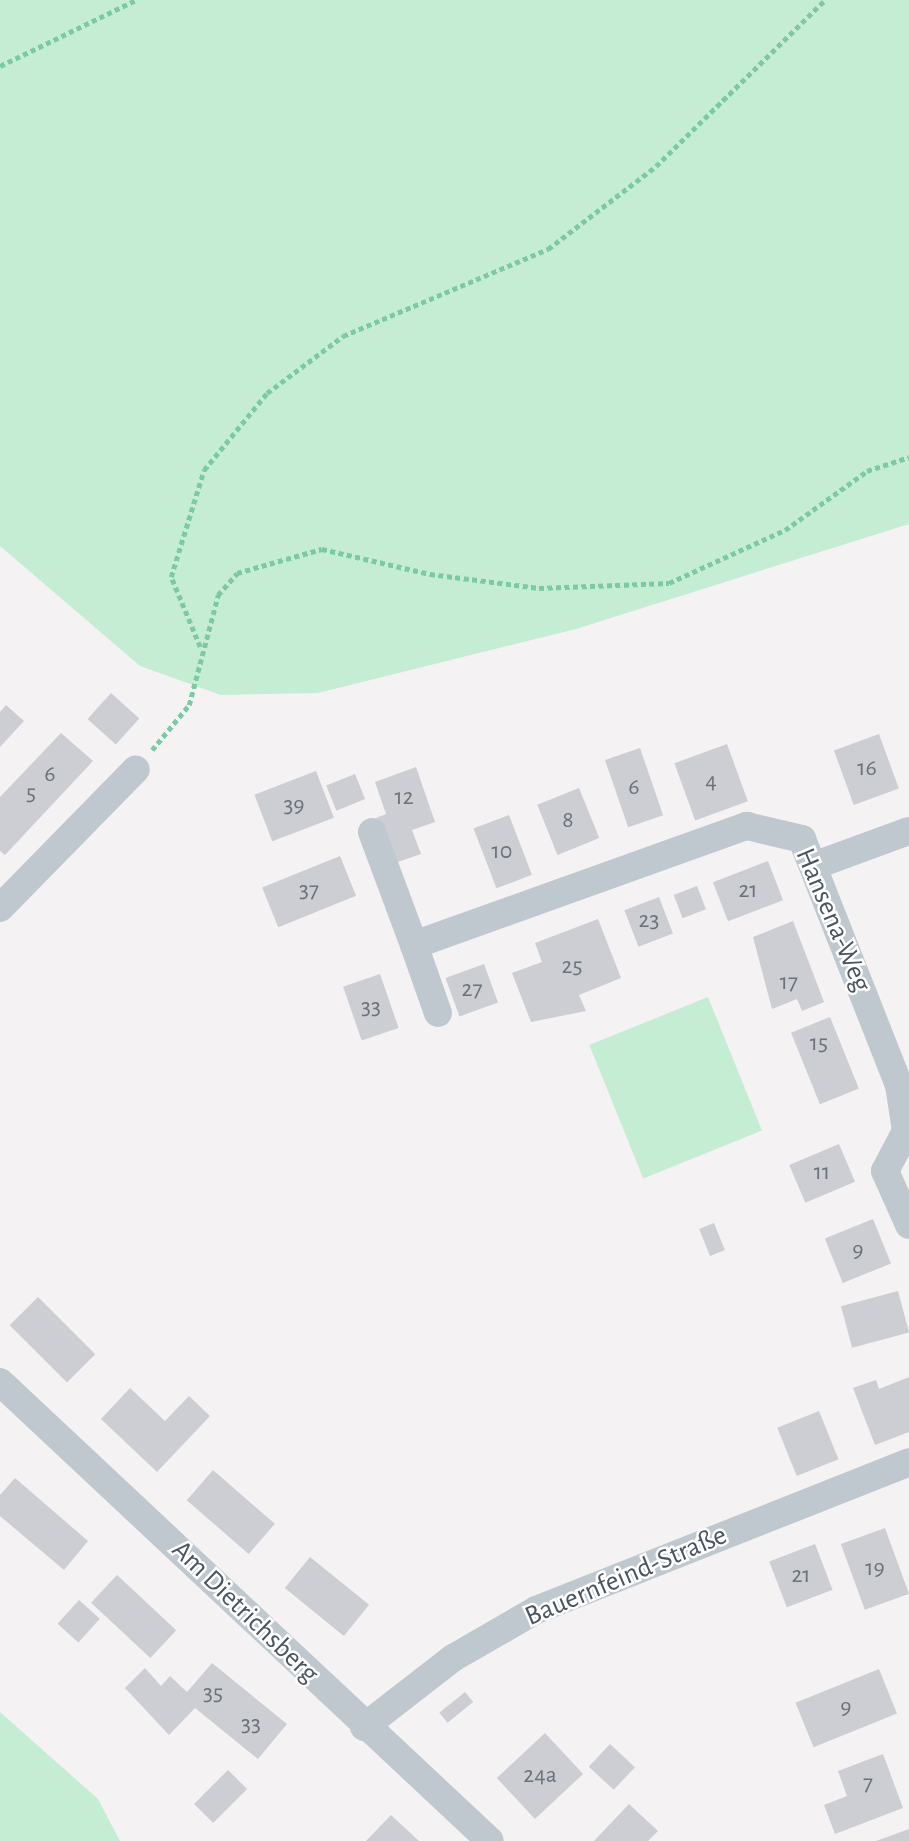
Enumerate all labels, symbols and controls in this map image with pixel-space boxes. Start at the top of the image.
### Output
house number: 16 [857,755,877,783]
house number: 6 [44,761,56,789]
house number: 4 [705,768,717,796]
house number: 6 [628,774,640,802]
house number: 5 [26,780,36,808]
house number: 12 [394,784,414,812]
house number: 39 [283,792,305,820]
house number: 8 [562,807,574,835]
house number: 10 [492,838,512,866]
street label: Hansena-Weg [788,843,878,997]
house number: 37 [299,877,319,905]
house number: 21 [738,877,758,905]
house number: 23 [639,907,659,935]
house number: 25 [562,953,582,981]
house number: 17 [780,969,798,997]
house number: 27 [462,976,482,1004]
house number: 33 [361,994,381,1022]
house number: 15 [810,1030,828,1058]
house number: 11 [814,1159,830,1187]
house number: 9 [852,1237,864,1265]
street label: Bauernfeind-Straße [520,1518,732,1634]
street label: Am Dietrichsberg [165,1534,325,1690]
house number: 19 [865,1555,885,1583]
house number: 21 [791,1562,811,1590]
house number: 35 [203,1680,223,1708]
house number: 9 [840,1694,852,1722]
house number: 33 [241,1711,261,1739]
house number: 24a [523,1762,557,1790]
house number: 7 [863,1770,873,1798]

